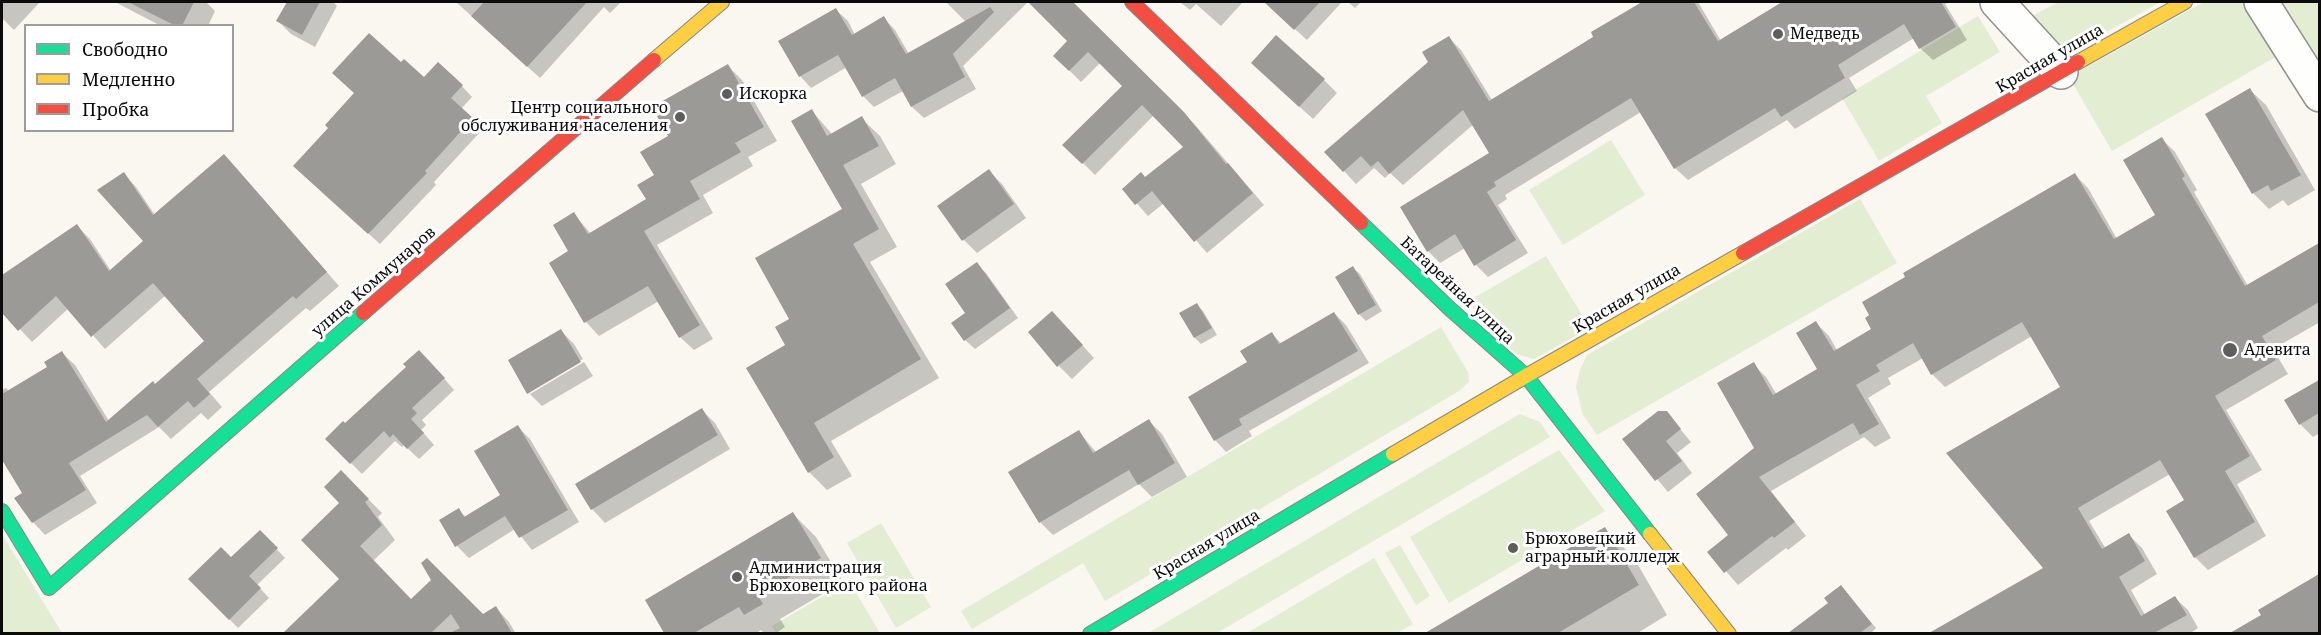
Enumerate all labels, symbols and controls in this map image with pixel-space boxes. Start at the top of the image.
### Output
street label: Красная улица [1993,20,2107,98]
legend [24,24,234,132]
place label: Медведь [1790,24,1860,44]
marker: Медведь [1771,27,1785,41]
text: Свободно [82,37,168,61]
text: Медленно [82,67,175,91]
place label: Искорка [739,84,807,104]
marker: Искорка [720,87,734,101]
text: Пробка [82,97,149,121]
place label: Центр социального обслуживания населения [461,98,668,136]
marker: Центр социального обслуживания населения [673,110,687,124]
street label: улица Коммунаров [308,223,440,341]
street label: Батарейная улица [1396,233,1518,349]
street label: Красная улица [1570,260,1684,338]
place label: Адевита [2244,340,2311,360]
marker: Адевита [2221,341,2239,359]
street label: Красная улица [1150,506,1264,584]
place label: Брюховецкий аграрный колледж [1525,529,1680,567]
marker: Брюховецкий аграрный колледж [1506,541,1520,555]
place label: Администрация Брюховецкого района [749,558,928,596]
marker: Администрация Брюховецкого района [730,570,744,584]

